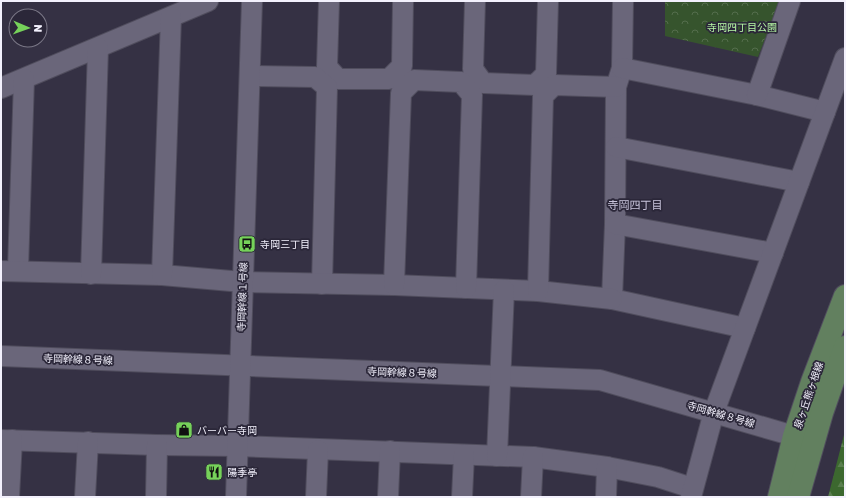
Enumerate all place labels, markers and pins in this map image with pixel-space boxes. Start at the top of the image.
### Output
bus stop icon: 寺岡三丁目 [237,234,257,254]
place label: 寺岡三丁目 [260,239,310,251]
shop icon: バーバー寺岡 [174,420,194,440]
place label: バーバー寺岡 [197,425,257,437]
restaurant icon: 陽季亭 [204,462,224,482]
place label: 陽季亭 [227,467,257,479]

